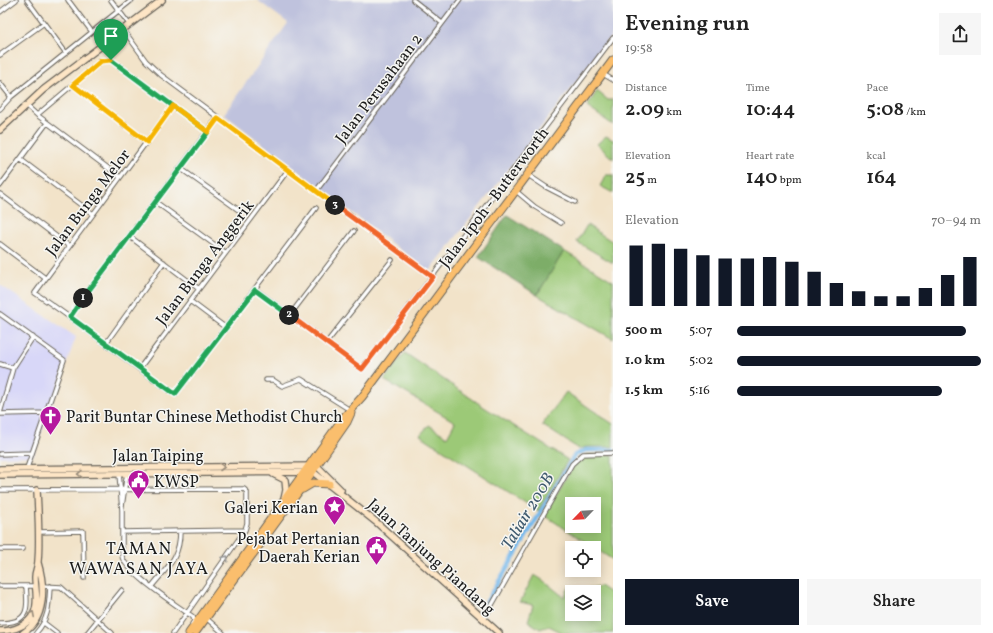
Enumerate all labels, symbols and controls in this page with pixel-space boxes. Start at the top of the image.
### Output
text: Evening run [625,9,750,40]
button: share [939,13,981,55]
pin [94,19,128,60]
icon: arrive [100,25,122,47]
street label: Jalan Perusahaan 2 [331,30,428,149]
text: 19:58 [625,40,653,58]
text: Distance [625,81,667,96]
text: Time [746,81,770,96]
text: Pace [866,81,888,96]
text: 2.09 [625,96,664,124]
text: 10:44 [746,96,795,124]
text: 5:08 [866,96,904,124]
text: km [664,105,682,120]
text: /km [904,105,926,120]
street label: Jalan Ipoh - Butterworth [434,123,555,273]
street label: Jalan Bunga Melor [41,145,136,261]
text: Elevation [625,149,671,164]
text: Heart rate [746,149,794,164]
text: kcal [866,149,886,164]
text: 25 [625,164,645,192]
text: 140 [746,164,777,192]
text: 164 [866,164,897,192]
text: m [645,173,657,188]
text: bpm [777,173,802,188]
pin: 3 [325,195,345,215]
street label: Jalan Bunga Anggerik [151,196,260,330]
text: 3 [332,197,338,212]
text: Elevation [625,212,679,230]
text: 70–94 m [931,212,981,230]
pin: 1 [73,288,93,308]
text: 1 [81,290,85,305]
pin: 2 [279,305,299,325]
text: 2 [286,307,292,322]
text: 500 m [625,322,662,340]
text: 5:07 [689,322,712,340]
text: 1.0 km [625,352,665,370]
text: 5:02 [689,352,713,370]
text: 1.5 km [625,382,663,400]
text: 5:16 [689,382,710,400]
church icon: Parit Buntar Chinese Methodist Church [37,403,63,436]
place label: Parit Buntar Chinese Methodist Church [66,407,343,429]
street label: Jalan Taiping [112,446,204,468]
one-way arrow [219,463,225,471]
public building icon: KWSP [126,468,152,501]
water label: Taliair 200B [496,469,560,555]
one-way arrow [77,470,83,479]
place label: KWSP [154,472,199,494]
place icon: Galeri Kerian [321,494,347,527]
street label: Jalan Tanjung Piandang [362,494,499,621]
north arrow [565,497,601,533]
map controls [565,497,601,621]
place label: Galeri Kerian [224,498,318,520]
place label: Pejabat Pertanian Daerah Kerian [237,529,360,569]
public building icon: Pejabat Pertanian Daerah Kerian [363,534,389,567]
district label: TAMAN WAWASAN JAYA [69,538,209,581]
button: locate [565,541,601,577]
one-way arrow [221,555,229,562]
button: Save [625,579,799,625]
button: Share [807,579,981,625]
button: layers [565,585,601,621]
one-way arrow [27,611,35,618]

